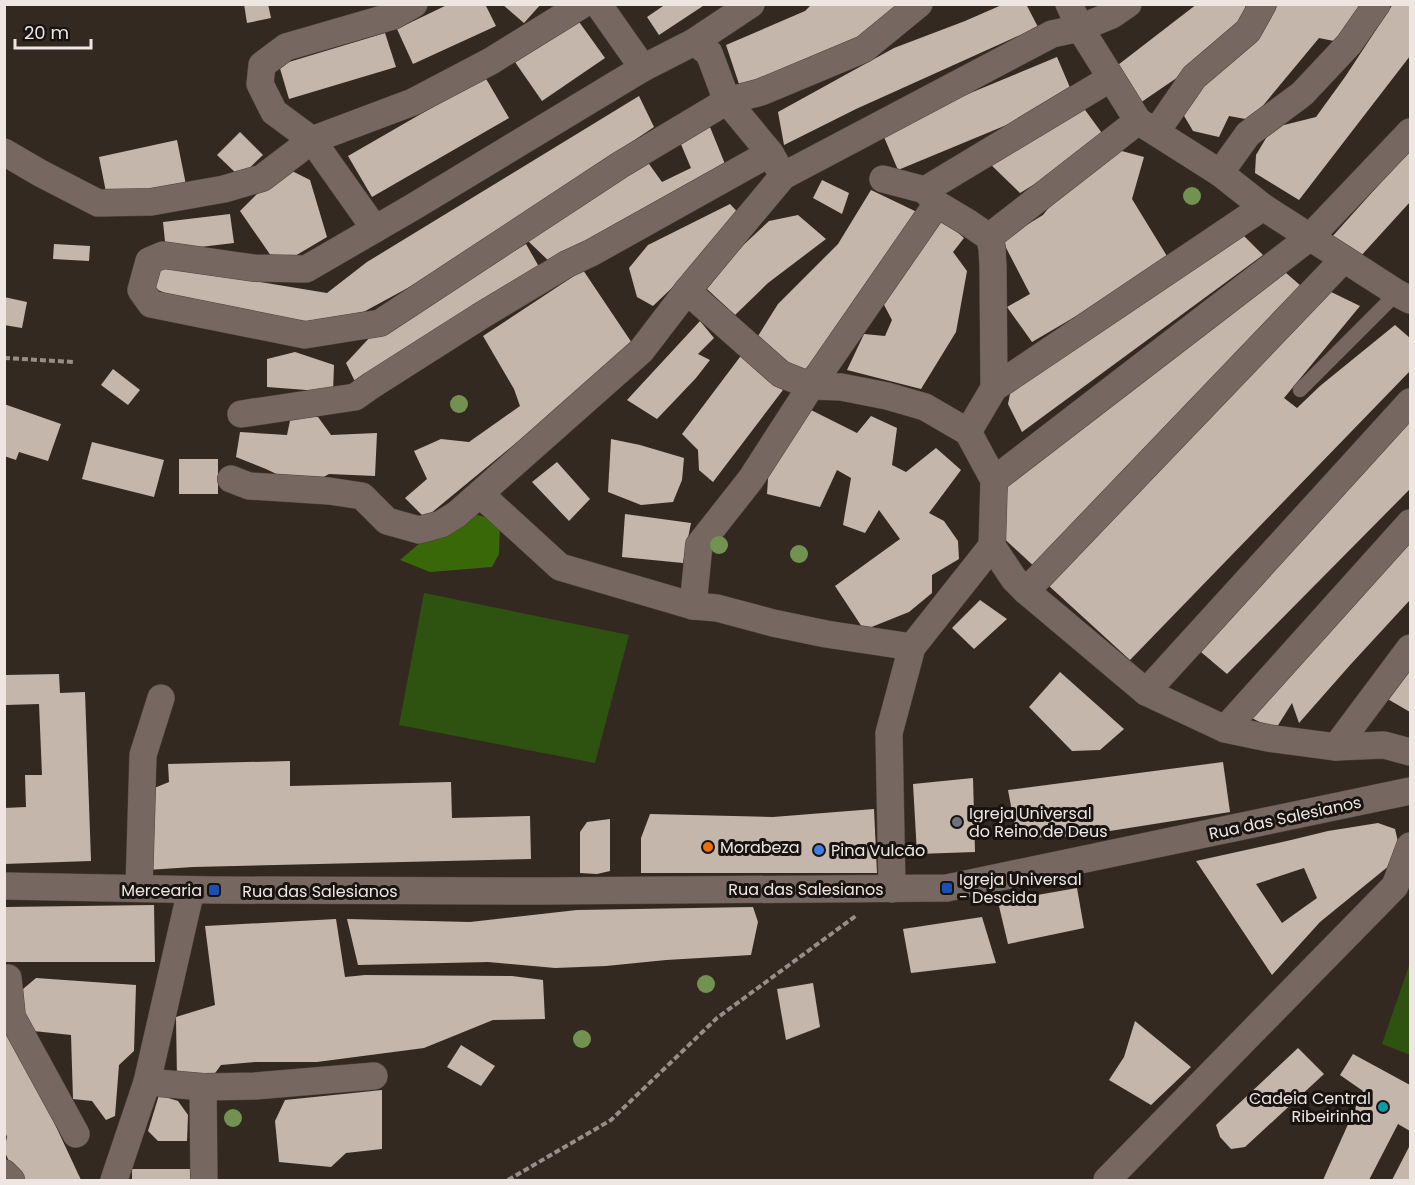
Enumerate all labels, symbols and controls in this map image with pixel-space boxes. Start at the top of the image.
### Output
scale bar [15,12,92,50]
text: 20 m [24,20,69,45]
street label: Rua das Salesianos [1207,791,1363,845]
place label: Igreja Universal do Reino de Deus [969,802,1108,843]
marker: Igreja Universal do Reino de Deus [950,815,964,829]
place label: Morabeza [720,836,800,859]
place label: Pina Vulcão [831,839,925,862]
marker: Morabeza [701,840,715,854]
marker: Pina Vulcão [812,843,826,857]
place label: Igreja Universal - Descida [959,868,1082,909]
street label: Rua das Salesianos [728,878,884,901]
place label: Mercearia [121,879,202,902]
street label: Rua das Salesianos [242,880,398,903]
marker: Igreja Universal - Descida [940,881,954,895]
marker: Mercearia [207,883,221,897]
place label: Cadeia Central Ribeirinha [1249,1087,1371,1128]
marker: Cadeia Central Ribeirinha [1376,1100,1390,1114]

